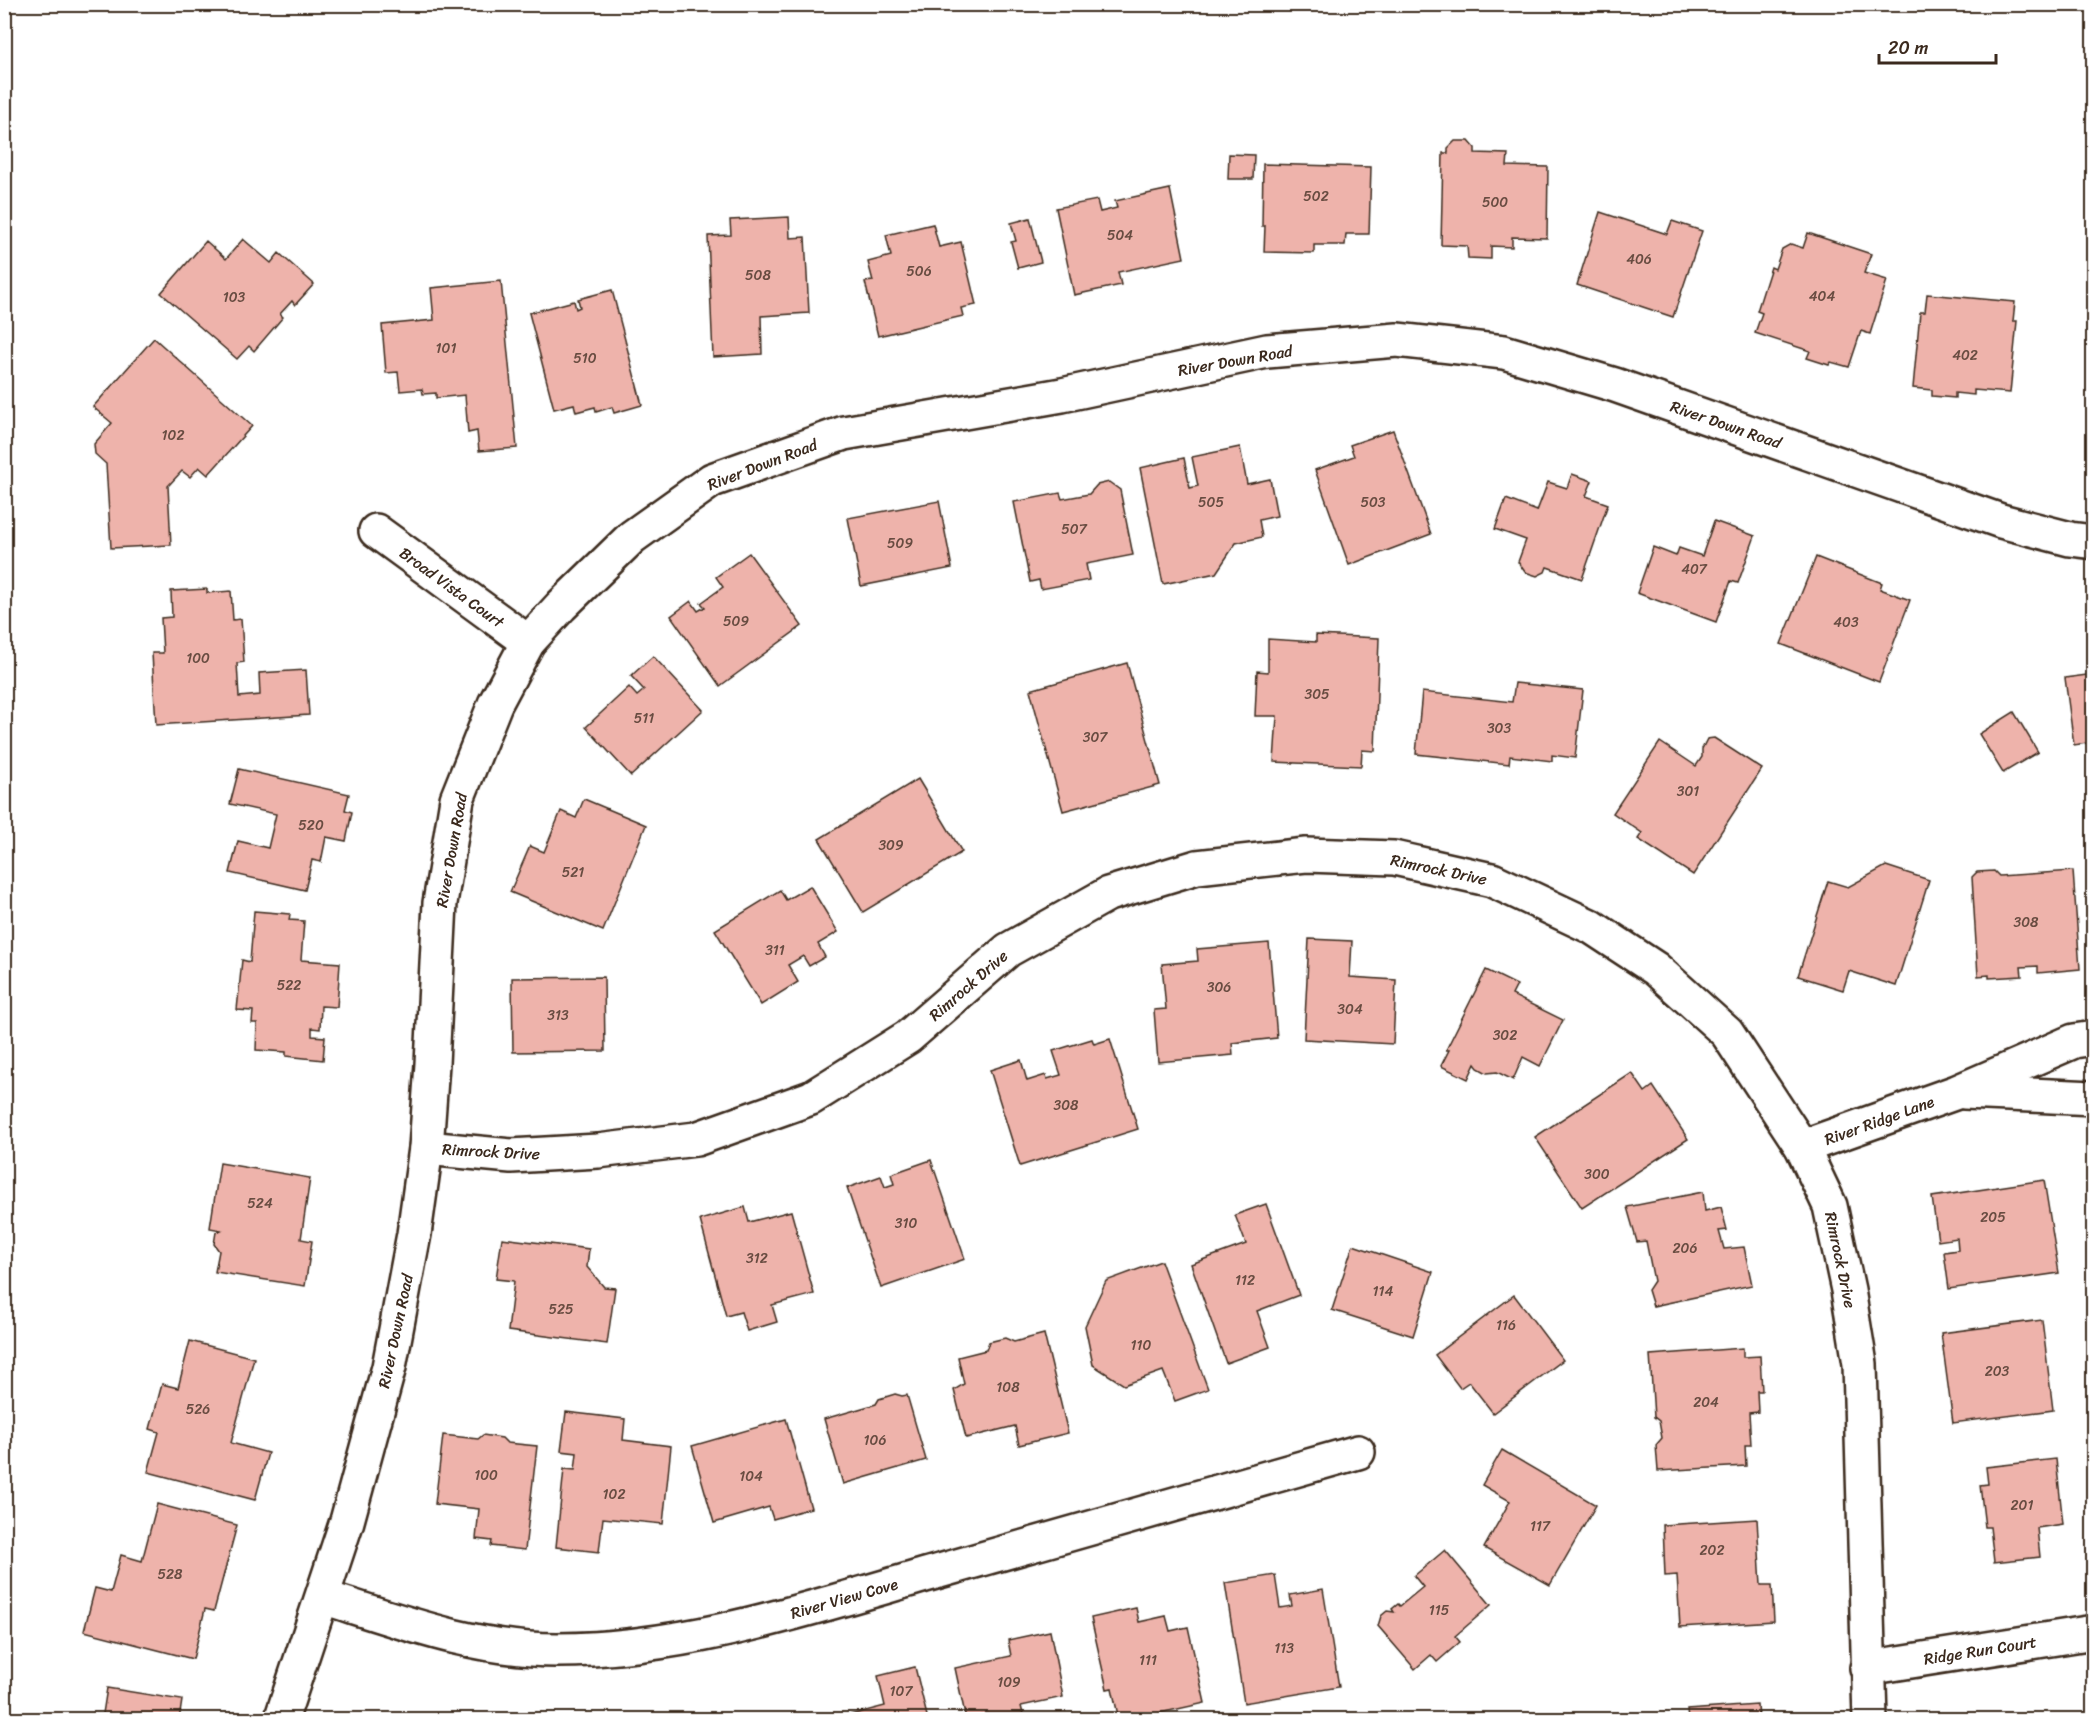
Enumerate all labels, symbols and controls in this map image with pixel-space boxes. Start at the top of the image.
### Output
scale bar [1879,27,1996,65]
text: 20 m [1888,32,1928,64]
house number: 502 [1303,184,1329,209]
house number: 500 [1482,190,1508,215]
house number: 504 [1107,223,1133,248]
house number: 406 [1626,247,1652,272]
house number: 506 [906,259,932,284]
house number: 508 [745,263,771,288]
house number: 404 [1809,284,1835,309]
house number: 103 [223,285,246,310]
house number: 101 [436,336,456,361]
street label: River Down Road [1175,336,1296,385]
house number: 402 [1952,343,1978,368]
house number: 510 [573,346,597,371]
street label: River Down Road [1666,392,1787,458]
house number: 102 [162,423,184,448]
street label: River Down Road [703,430,823,499]
house number: 505 [1198,490,1224,515]
house number: 503 [1360,490,1386,515]
house number: 507 [1061,517,1088,542]
house number: 509 [887,531,913,556]
street label: Broad Vista Court [393,539,511,636]
house number: 407 [1681,557,1708,582]
house number: 509 [723,609,749,634]
house number: 403 [1833,610,1859,635]
house number: 100 [186,646,210,671]
house number: 305 [1304,682,1330,707]
house number: 511 [634,706,654,731]
house number: 303 [1487,716,1511,741]
house number: 307 [1083,725,1108,750]
house number: 301 [1677,779,1699,804]
street label: River Down Road [427,789,476,910]
house number: 520 [298,813,324,838]
house number: 309 [878,833,904,858]
street label: Rimrock Drive [1388,845,1490,894]
house number: 521 [562,860,584,885]
house number: 308 [2014,910,2039,935]
house number: 311 [765,938,785,963]
street label: Rimrock Drive [922,942,1015,1028]
house number: 522 [277,973,301,998]
house number: 306 [1207,975,1231,1000]
house number: 304 [1337,997,1363,1022]
house number: 313 [547,1003,569,1028]
house number: 302 [1493,1023,1517,1048]
street label: River Ridge Lane [1820,1087,1939,1154]
house number: 308 [1054,1093,1079,1118]
street label: Rimrock Drive [441,1134,541,1169]
house number: 300 [1584,1162,1610,1187]
house number: 524 [247,1191,273,1216]
house number: 205 [1980,1205,2006,1230]
street label: Rimrock Drive [1816,1209,1865,1311]
house number: 310 [895,1211,917,1236]
house number: 206 [1673,1236,1697,1261]
house number: 312 [746,1246,768,1271]
house number: 112 [1235,1268,1255,1293]
street label: River Down Road [369,1270,422,1391]
house number: 114 [1373,1279,1394,1304]
house number: 525 [548,1297,574,1322]
house number: 116 [1496,1313,1516,1338]
house number: 110 [1131,1333,1152,1358]
house number: 203 [1985,1359,2010,1384]
house number: 108 [996,1375,1020,1400]
house number: 204 [1693,1390,1719,1415]
house number: 526 [186,1397,210,1422]
house number: 106 [864,1428,886,1453]
house number: 100 [474,1463,498,1488]
house number: 104 [739,1464,763,1489]
house number: 102 [603,1482,625,1507]
house number: 201 [2011,1493,2033,1518]
house number: 117 [1530,1514,1551,1539]
house number: 202 [1699,1538,1725,1563]
house number: 528 [157,1562,183,1587]
street label: River View Cove [787,1569,902,1628]
house number: 115 [1429,1598,1450,1623]
street label: Ridge Run Court [1922,1627,2039,1674]
house number: 113 [1274,1636,1294,1661]
house number: 111 [1139,1648,1157,1673]
house number: 109 [997,1670,1021,1695]
house number: 107 [890,1679,913,1704]

